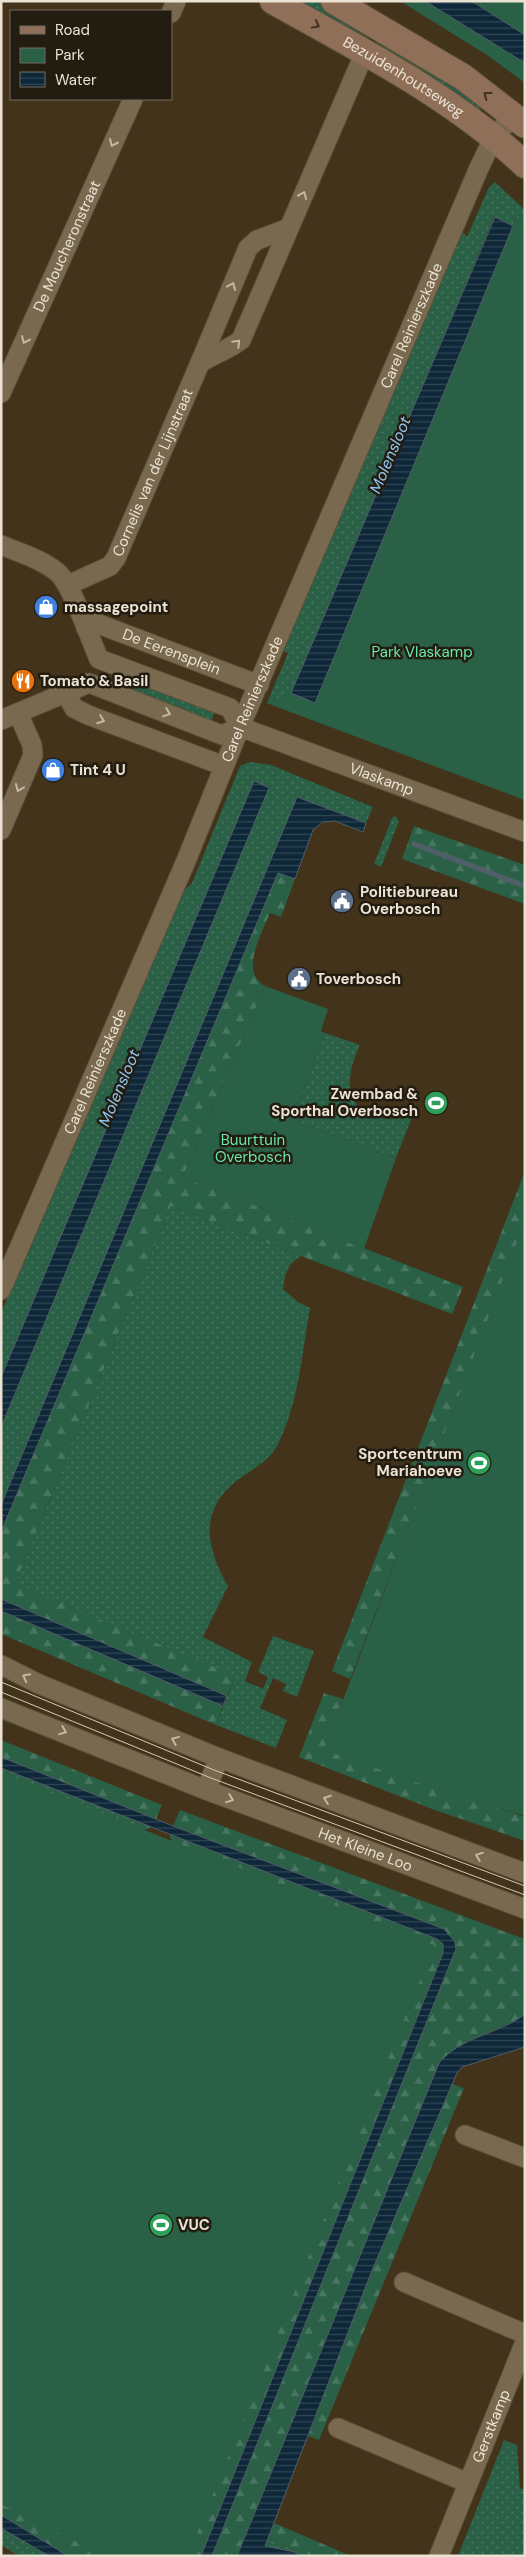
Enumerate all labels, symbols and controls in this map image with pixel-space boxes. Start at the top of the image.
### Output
legend [10,10,172,100]
one-way arrow [310,19,319,29]
text: Road [55,20,90,40]
street label: Bezuidenhoutseweg [339,32,468,122]
text: Park [55,45,85,65]
text: Water [55,70,97,90]
one-way arrow [483,92,493,101]
one-way arrow [109,138,119,147]
street label: De Moucheronstraat [29,177,105,315]
one-way arrow [296,191,307,200]
street label: Carel Reinierszkade [376,260,447,392]
one-way arrow [226,282,237,291]
one-way arrow [21,335,32,344]
one-way arrow [231,340,240,349]
street label: Cornelis van der Lijnstraat [108,385,198,560]
water label: Molensloot [364,413,416,497]
shop icon: massagepoint [33,594,59,620]
place label: massagepoint [64,597,168,617]
street label: De Eerensplein [120,624,223,679]
street label: Carel Reinierszkade [217,633,288,765]
park label: Park Vlaskamp [371,642,473,662]
restaurant icon: Tomato & Basil [10,668,36,694]
place label: Tomato & Basil [40,671,148,691]
one-way arrow [162,707,171,717]
one-way arrow [97,714,105,724]
shop icon: Tint 4 U [40,757,66,783]
street label: Vlaskamp [347,758,417,800]
place label: Tint 4 U [70,760,126,780]
one-way arrow [15,783,25,792]
place label: Politiebureau Overbosch [360,882,458,919]
public building icon: Politiebureau Overbosch [329,888,355,914]
public building icon: Toverbosch [286,966,312,992]
place label: Toverbosch [316,969,401,989]
street label: Carel Reinierszkade [59,1005,131,1137]
water label: Molensloot [93,1046,145,1130]
place label: Zwembad & Sporthal Overbosch [271,1084,418,1121]
sports icon: Zwembad & Sporthal Overbosch [423,1090,449,1116]
park label: Buurttuin Overbosch [215,1130,291,1167]
place label: Sportcentrum Mariahoeve [358,1444,462,1481]
sports icon: Sportcentrum Mariahoeve [466,1450,492,1476]
one-way arrow [22,1673,31,1683]
one-way arrow [58,1725,67,1736]
one-way arrow [172,1736,180,1746]
one-way arrow [225,1793,234,1803]
one-way arrow [323,1795,332,1805]
street label: Het Kleine Loo [316,1823,416,1876]
one-way arrow [475,1852,484,1862]
sports icon: VUC [148,2212,174,2238]
place label: VUC [178,2215,210,2235]
street label: Gerstkamp [468,2387,515,2466]

